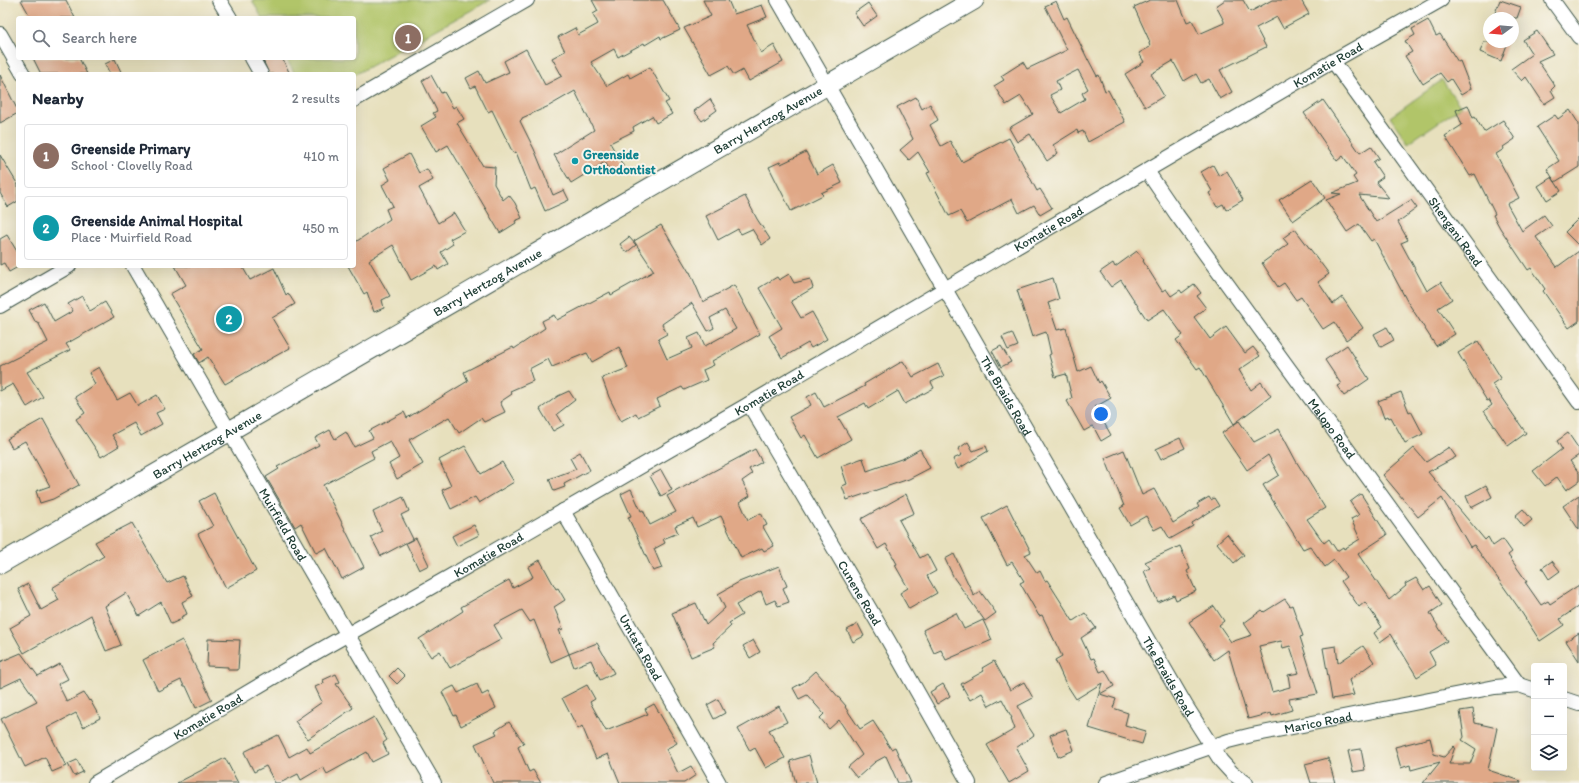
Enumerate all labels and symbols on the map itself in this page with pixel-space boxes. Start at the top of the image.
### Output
north arrow [1483,12,1519,48]
pin: 1 [395,23,421,53]
street label: Komatie Road [1290,38,1365,90]
street label: Barry Hertzog Avenue [711,82,825,157]
place label: Greenside Orthodontist [583,147,656,177]
marker: Greenside Orthodontist [570,156,580,166]
street label: Shengani Road [1426,194,1486,269]
street label: Komatie Road [1011,202,1086,254]
street label: Barry Hertzog Avenue [430,245,544,319]
pin: 2 [216,304,242,334]
street label: The Braids Road [978,353,1036,438]
street label: Komatie Road [731,366,806,418]
street label: Malopo Road [1305,395,1359,461]
your location [1091,404,1111,424]
street label: Barry Hertzog Avenue [150,407,264,482]
street label: Muirfield Road [256,485,311,564]
street label: Komatie Road [451,528,526,580]
street label: Cunene Road [835,557,885,628]
street label: Umtata Road [616,611,666,683]
street label: The Braids Road [1140,634,1198,719]
street label: Komatie Road [170,690,245,743]
street label: Marico Road [1283,708,1353,736]

